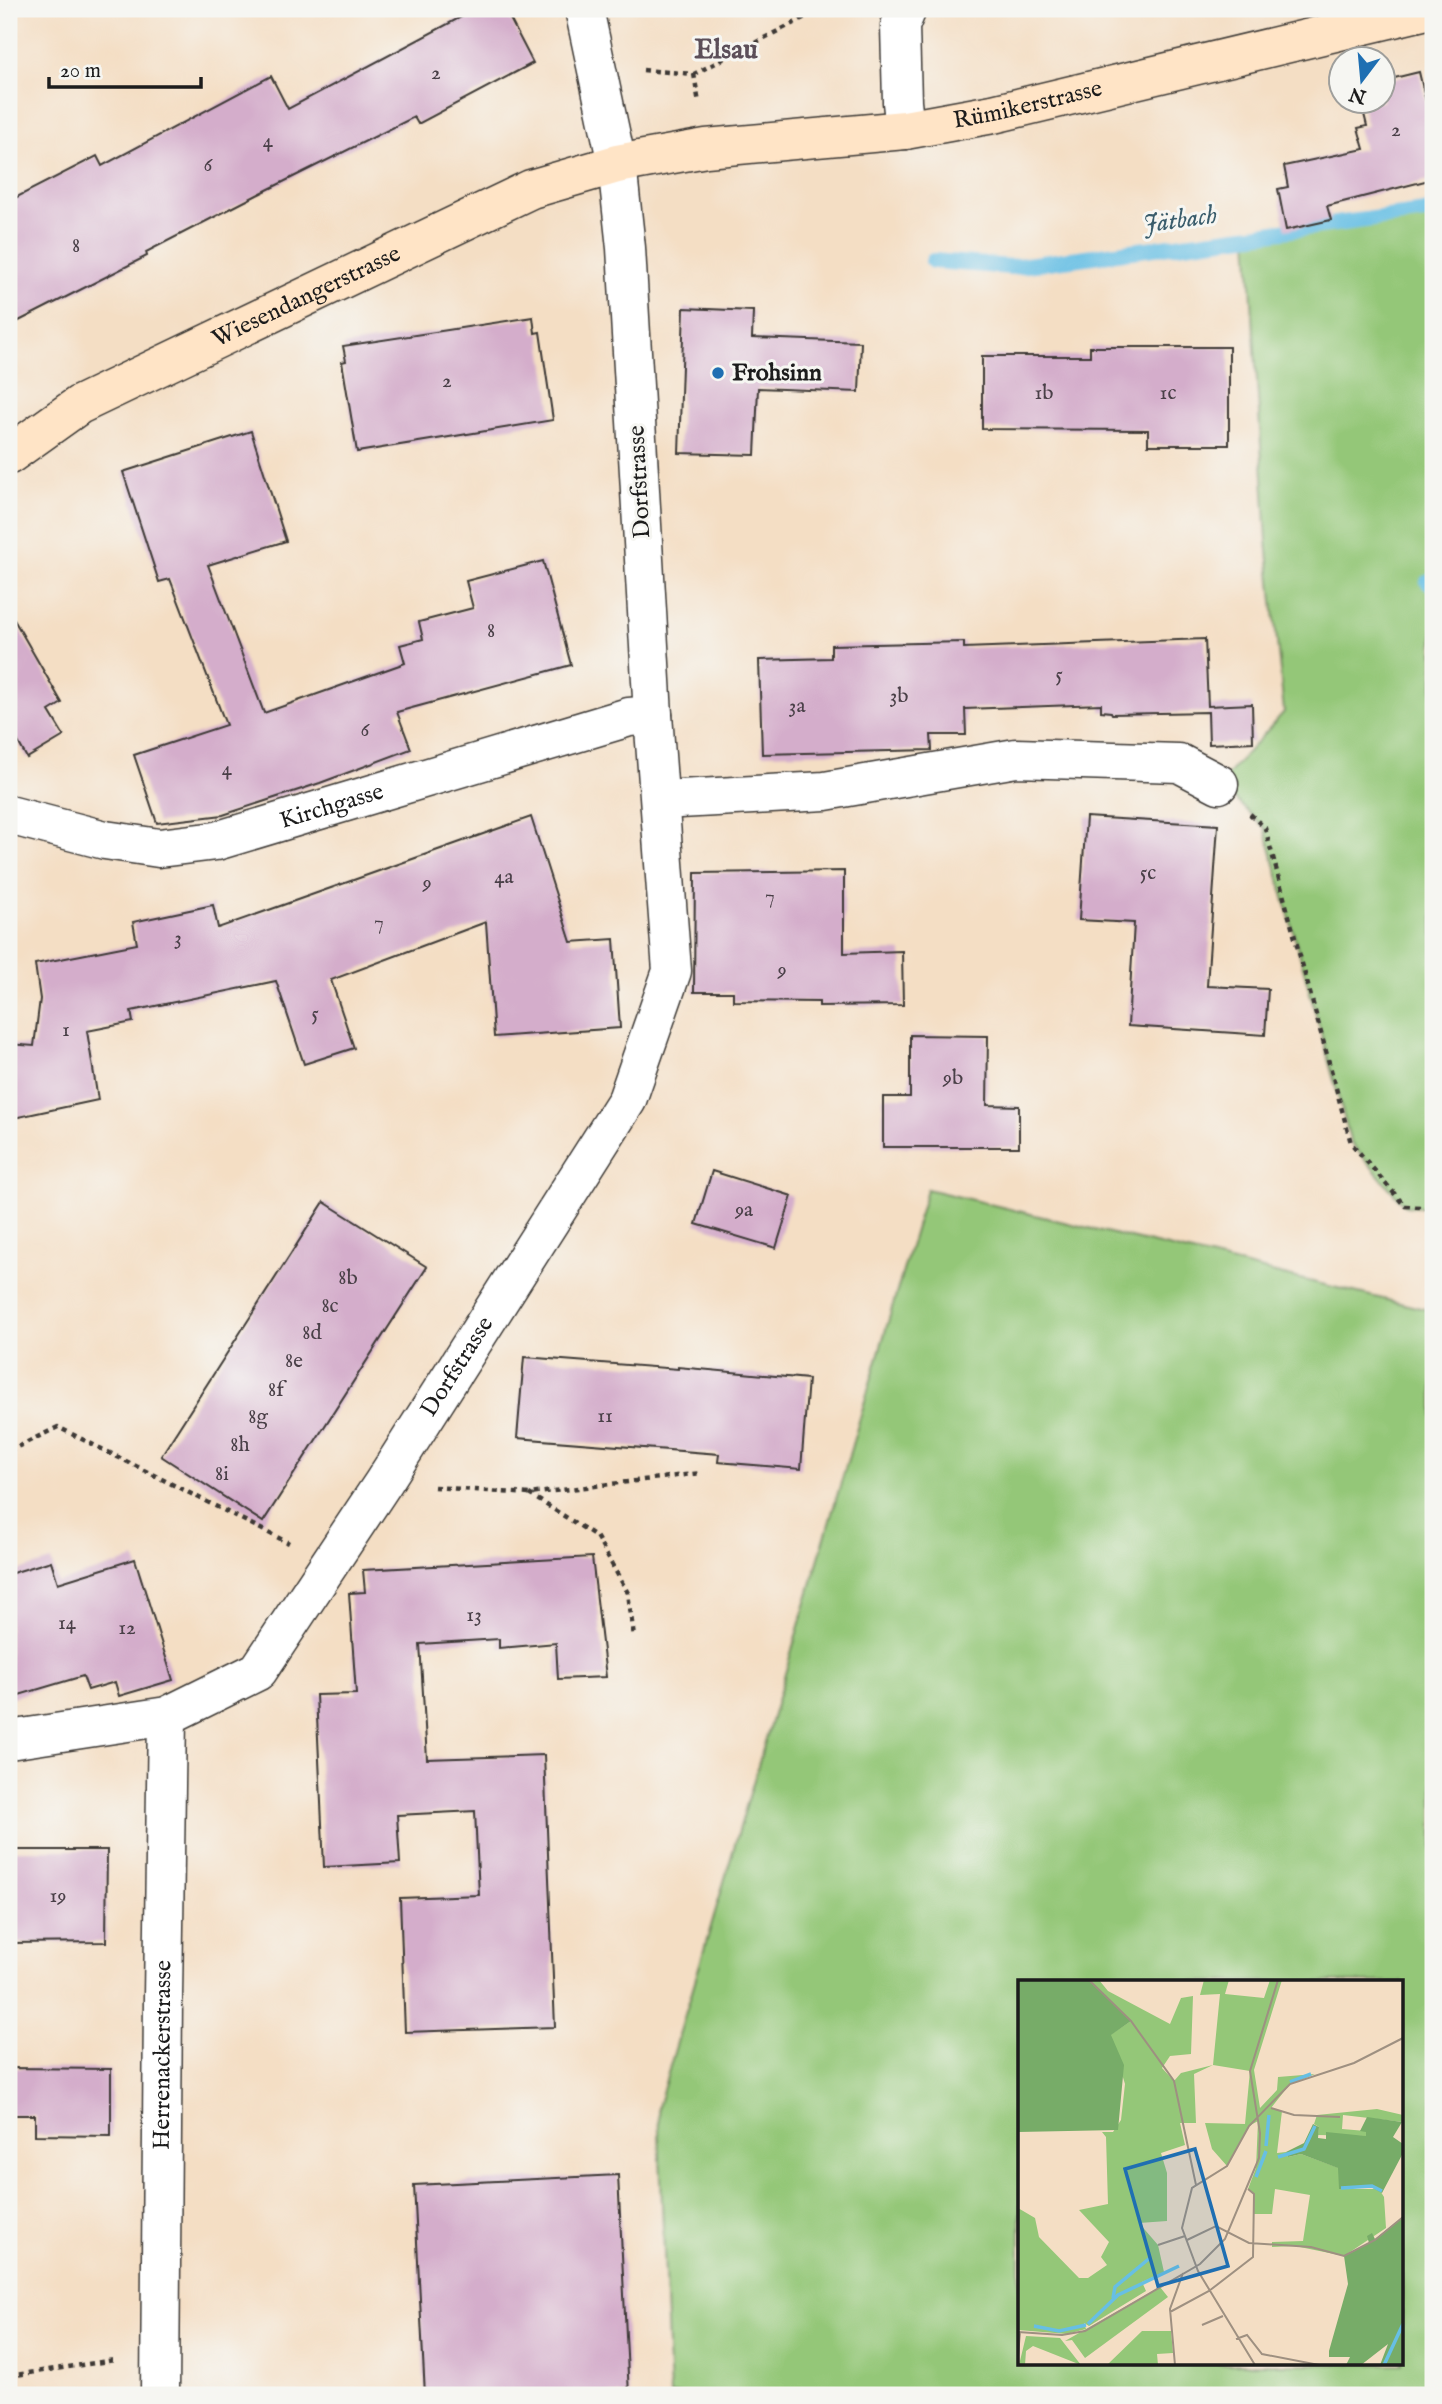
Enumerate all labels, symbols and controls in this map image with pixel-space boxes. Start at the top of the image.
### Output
district label: Elsau [694,33,758,68]
scale bar [49,46,201,90]
north arrow [1326,46,1396,116]
text: 20 m [60,58,101,85]
house number: 2 [431,60,441,87]
street label: Rümikerstrasse [951,73,1105,136]
text: N [1346,80,1370,108]
house number: 2 [1391,117,1401,144]
house number: 4 [263,128,274,155]
house number: 6 [204,152,214,179]
water label: Jätbach [1141,198,1219,242]
house number: 8 [72,233,80,260]
street label: Wiesendangerstrasse [207,238,406,355]
place label: Frohsinn [732,358,822,389]
marker: Frohsinn [710,365,726,381]
house number: 2 [442,368,452,395]
house number: 1b [1034,380,1054,407]
house number: 1c [1160,380,1176,407]
street label: Dorfstrasse [622,425,658,539]
house number: 8 [487,618,495,645]
house number: 5 [1055,662,1063,689]
house number: 3b [889,683,909,710]
house number: 3a [789,693,806,720]
house number: 6 [361,717,371,744]
house number: 4 [222,756,233,783]
street label: Kirchgasse [276,776,387,836]
house number: 5c [1140,860,1156,887]
house number: 4a [494,864,515,891]
house number: 9 [421,870,432,897]
house number: 7 [765,884,775,911]
house number: 7 [374,910,384,937]
house number: 3 [174,925,182,952]
house number: 9 [776,957,787,984]
house number: 5 [311,1001,319,1028]
house number: 1 [62,1017,70,1044]
house number: 9b [942,1065,963,1092]
house number: 9a [734,1197,754,1224]
house number: 8b [338,1265,358,1292]
house number: 8c [321,1293,339,1320]
street label: Dorfstrasse [414,1311,501,1423]
house number: 8d [302,1320,323,1347]
house number: 8e [285,1348,303,1375]
house number: 8f [268,1377,287,1404]
house number: 11 [597,1403,613,1430]
house number: 8g [248,1404,268,1431]
house number: 8h [230,1432,250,1459]
house number: 8i [215,1461,229,1488]
house number: 13 [466,1602,482,1629]
house number: 14 [58,1610,77,1637]
house number: 12 [118,1615,136,1642]
house number: 19 [50,1883,67,1910]
street label: Herrenackerstrasse [146,1960,179,2150]
inset map [1018,1980,1404,2366]

